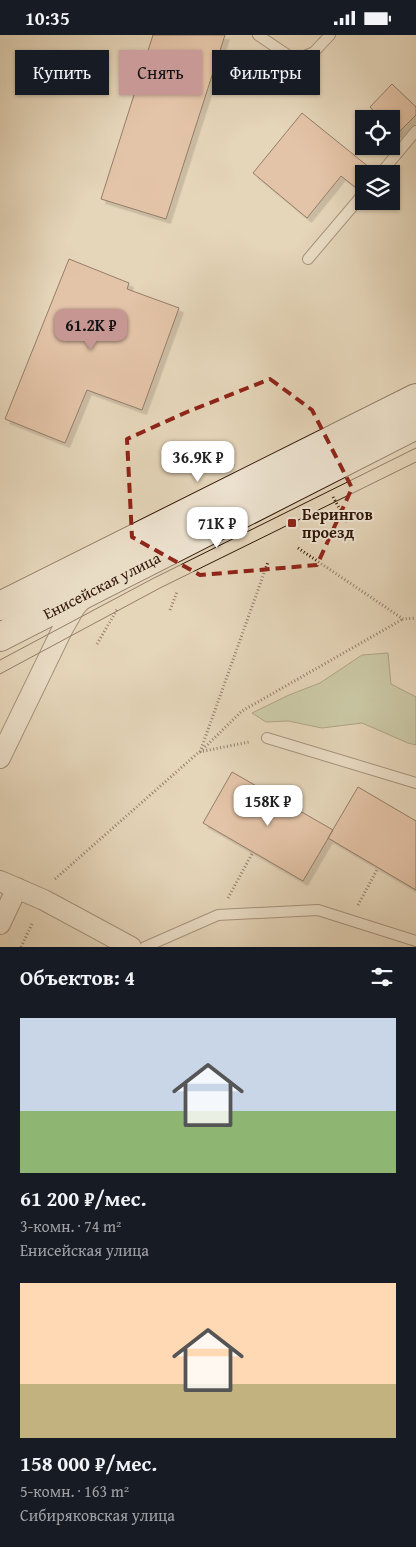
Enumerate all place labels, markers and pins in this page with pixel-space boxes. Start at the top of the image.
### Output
pin: 61.2K ₽ [45,309,137,351]
pin: 36.9K ₽ [152,441,244,483]
place label: Берингов проезд [302,502,373,544]
pin: 71K ₽ [182,507,252,549]
marker: Берингов проезд [286,517,298,529]
pin: 158K ₽ [227,785,309,827]

